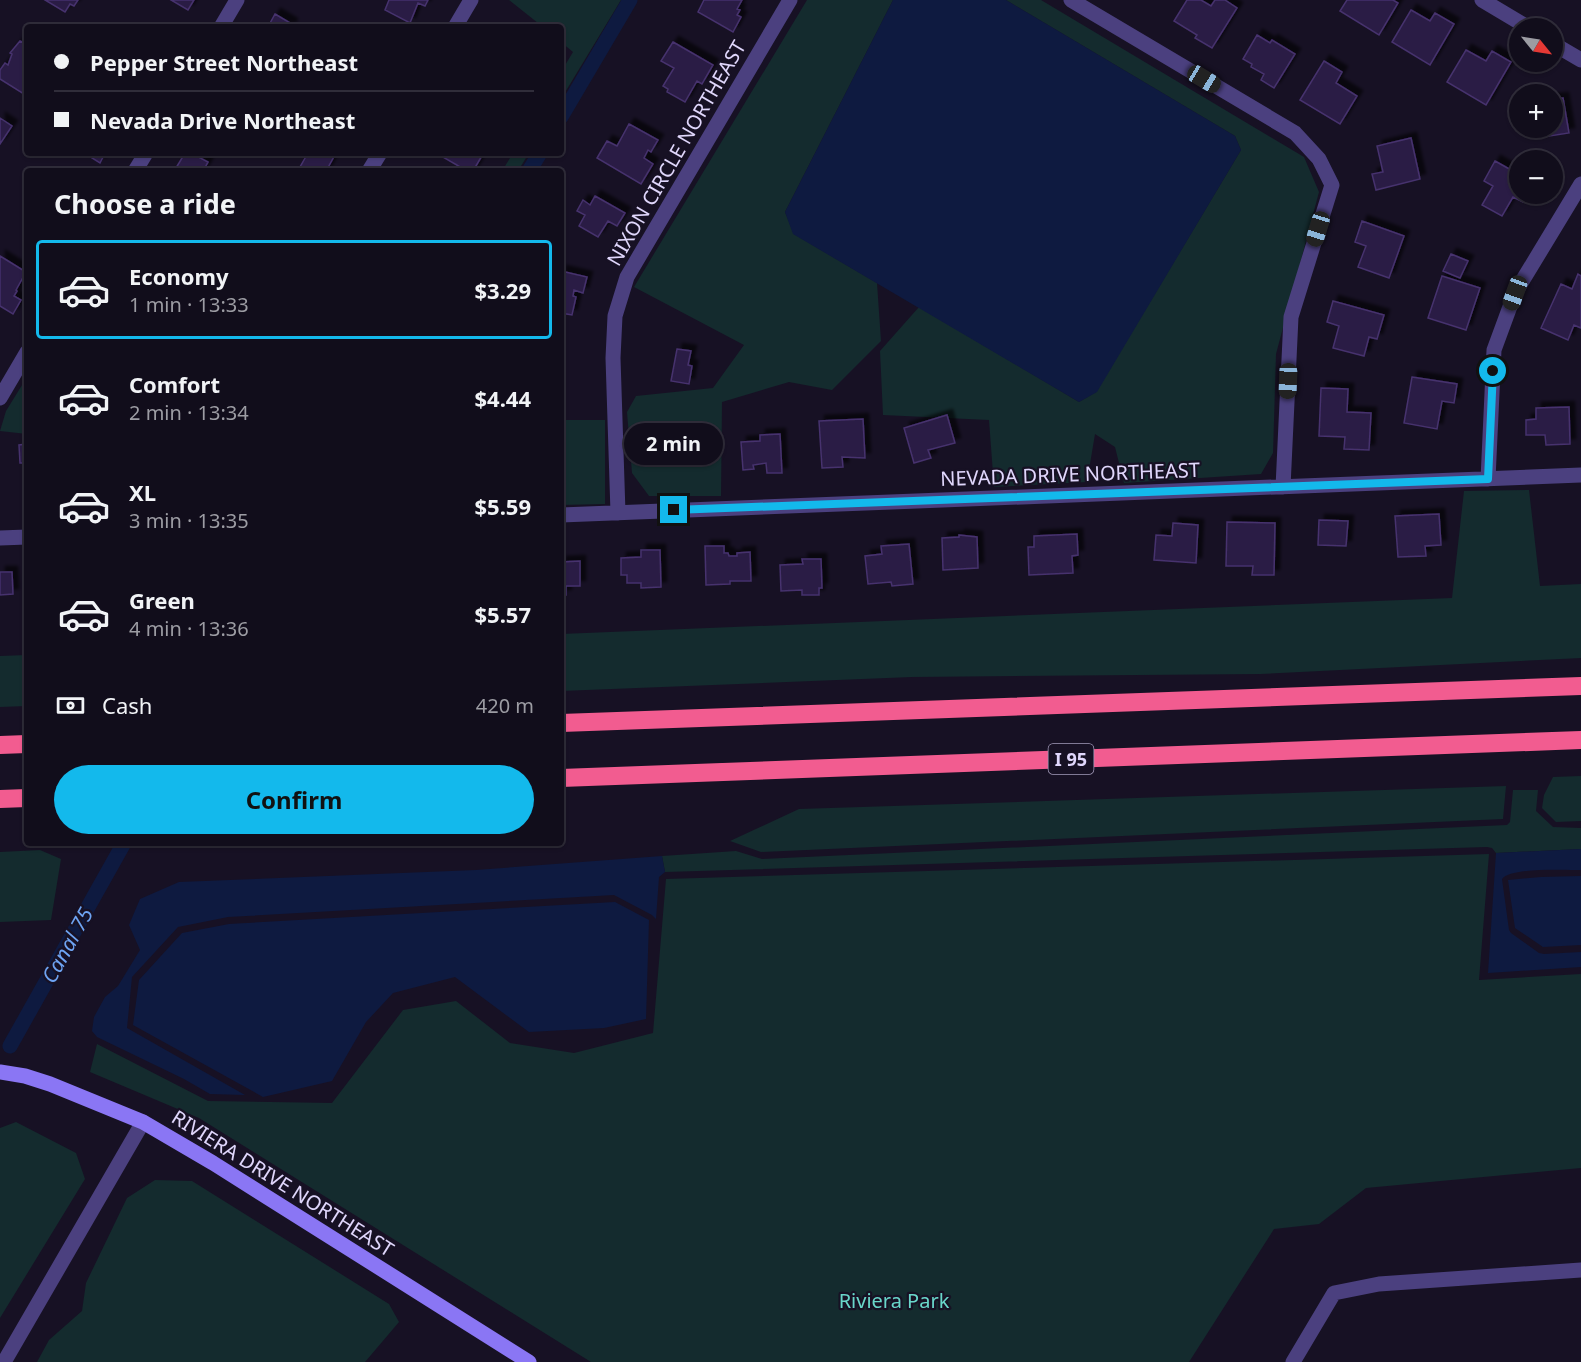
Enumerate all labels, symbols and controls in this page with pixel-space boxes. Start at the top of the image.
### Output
north arrow [1509,18,1563,72]
map controls [1509,18,1563,204]
street label: NIXON CIRCLE NORTHEAST [600,35,752,271]
text: Pepper Street Northeast [90,47,358,77]
car [1184,62,1224,96]
button: + [1509,84,1563,138]
text: Nevada Drive Northeast [90,105,355,135]
button: − [1509,150,1563,204]
text: Choose a ride [54,185,236,222]
car [1304,209,1332,249]
text: Economy [129,261,228,291]
icon: car [57,263,111,317]
car [1500,273,1530,313]
text: $3.29 [474,275,531,305]
text: 1 min · 13:33 [129,291,249,318]
route start [1479,357,1506,384]
car [1278,363,1298,399]
text: Comfort [129,369,220,399]
icon: car [57,371,111,425]
text: $4.44 [474,383,531,413]
text: 2 min · 13:34 [129,399,249,426]
callout: 2 min [624,423,724,465]
text: 2 min [646,430,701,457]
street label: NEVADA DRIVE NORTHEAST [940,456,1200,492]
text: XL [129,477,156,507]
icon: car [57,479,111,533]
text: $5.59 [474,491,531,521]
route end [660,496,687,523]
text: 3 min · 13:35 [129,507,249,534]
text: Green [129,585,195,615]
icon: car [57,587,111,641]
text: $5.57 [474,599,531,629]
text: 4 min · 13:36 [129,615,249,642]
icon: cash [54,689,87,722]
text: Cash [102,690,152,720]
text: 420 m [476,692,534,719]
road number: I 95 [1048,744,1094,774]
button: Confirm [54,765,534,834]
water label: Canal 75 [35,902,99,988]
street label: RIVIERA DRIVE NORTHEAST [167,1103,399,1263]
park label: Riviera Park [839,1287,950,1314]

